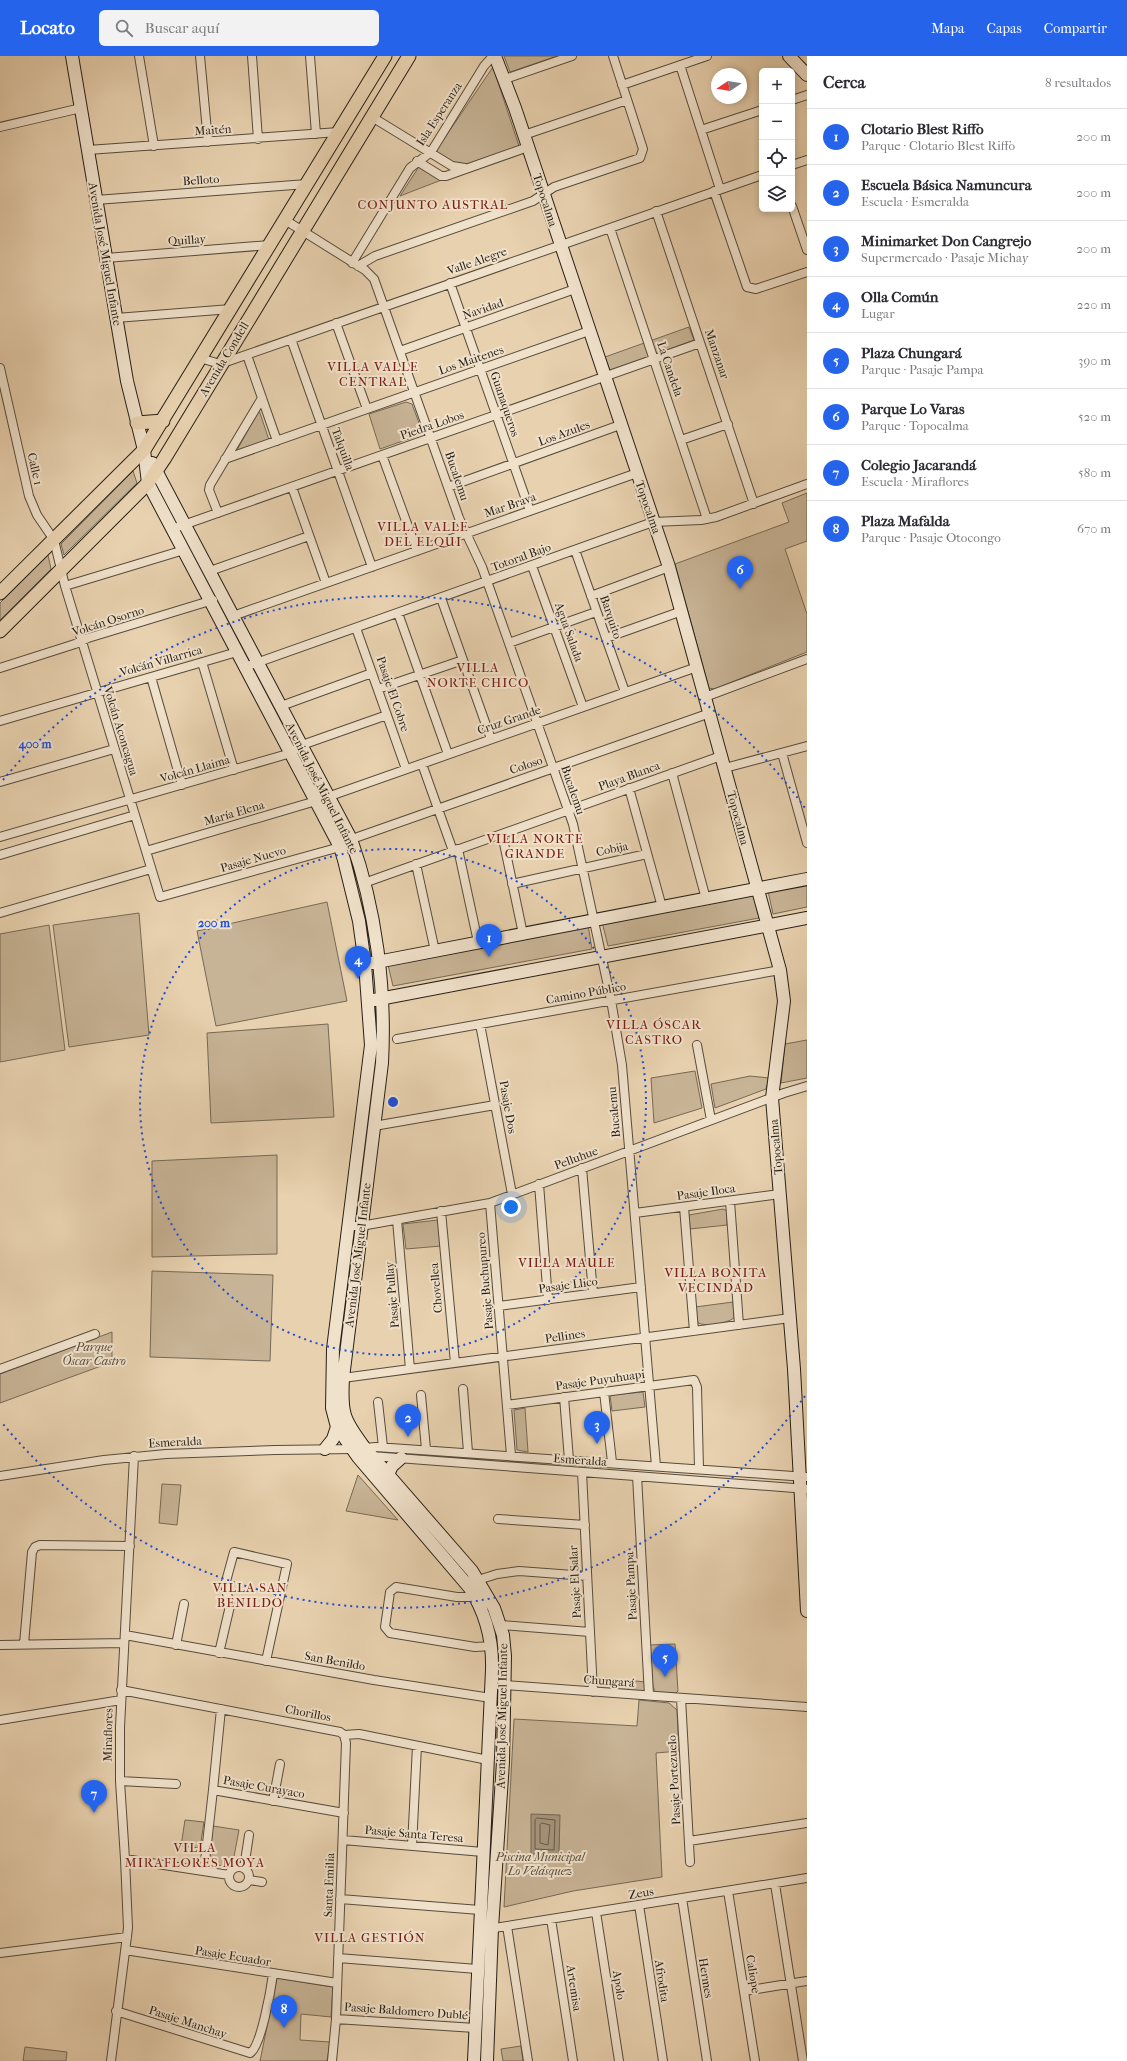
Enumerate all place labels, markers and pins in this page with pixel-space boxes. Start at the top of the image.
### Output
pin: 6 [727,556,753,589]
pin: 1 [476,924,502,957]
pin: 4 [345,946,371,979]
centre of rings [386,1095,400,1109]
pin: 2 [395,1404,421,1437]
pin: 3 [584,1411,610,1444]
pin: 5 [652,1644,678,1677]
pin: 7 [81,1780,107,1813]
pin: 8 [271,1995,297,2028]

